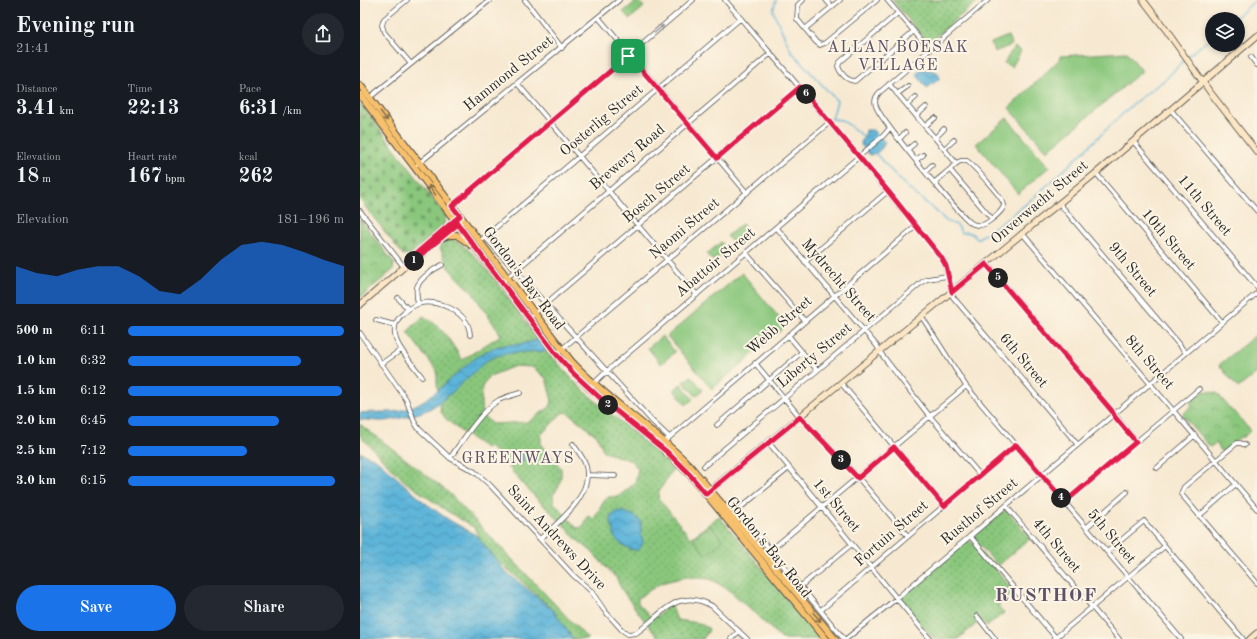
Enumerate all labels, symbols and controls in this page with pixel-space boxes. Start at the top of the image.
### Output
map controls [1205,12,1245,52]
button: layers [1205,12,1245,52]
button: share [302,13,344,55]
text: Evening run [16,15,135,37]
one-way arrow [653,25,664,34]
street label: Hammond Street [461,33,557,115]
pin [611,39,645,73]
district label: ALLAN BOESAK VILLAGE [827,40,969,74]
text: 21:41 [16,42,50,55]
icon: arrive [617,45,639,67]
street label: Oosterlig Street [558,82,646,160]
text: Distance [16,84,57,95]
text: Time [127,84,152,95]
text: Pace [239,84,261,95]
pin: 6 [796,84,816,104]
text: 6 [803,88,809,99]
text: 3.41 [16,99,56,119]
text: 22:13 [127,99,179,119]
text: 6:31 [239,99,279,119]
text: km [56,106,74,117]
text: /km [279,106,302,117]
one-way arrow [379,110,388,121]
street label: Brewery Road [588,122,669,194]
text: Elevation [16,152,61,163]
text: Heart rate [127,152,177,163]
text: kcal [239,152,258,163]
street label: Onverwacht Street [989,158,1091,248]
street label: Bosch Street [620,162,694,226]
text: 18 [16,167,39,187]
text: 167 [127,167,162,187]
text: 262 [239,167,273,187]
street label: 11th Street [1174,173,1234,239]
text: m [39,174,51,185]
text: bpm [162,174,185,185]
one-way arrow [428,185,436,196]
street label: Naomi Street [647,196,723,262]
street label: 10th Street [1138,207,1198,273]
text: Elevation [16,213,69,226]
text: 181–196 m [277,213,344,226]
street label: Gordon's Bay Road [479,225,567,334]
street label: Abattoir Street [673,226,759,300]
street label: Mydrecht Street [798,237,878,325]
street label: 9th Street [1105,240,1159,300]
pin: 1 [404,251,424,271]
text: 1 [411,255,417,266]
pin: 5 [988,268,1008,288]
text: 5 [995,272,1001,283]
street label: Webb Street [745,294,815,358]
street label: Liberty Street [775,321,855,391]
text: 500 m [16,324,53,337]
text: 6:11 [80,324,106,337]
street label: 6th Street [996,331,1050,391]
street label: 8th Street [1122,333,1176,393]
text: 1.0 km [16,354,56,367]
text: 6:32 [80,354,106,367]
text: 1.5 km [16,384,56,397]
text: 6:12 [80,384,106,397]
pin: 2 [598,395,618,415]
text: 2 [605,399,611,410]
text: 2.0 km [16,414,56,427]
text: 6:45 [80,414,106,427]
text: 2.5 km [16,444,56,457]
text: 7:12 [80,444,106,457]
pin: 3 [831,450,851,470]
district label: GREENWAYS [461,451,575,467]
text: 3 [838,454,844,465]
text: 3.0 km [16,474,56,487]
text: 6:15 [80,474,106,487]
street label: Rusthof Street [939,476,1021,548]
street label: 1st Street [810,477,862,535]
street label: Saint Andrews Drive [504,483,608,593]
pin: 4 [1051,488,1071,508]
text: 4 [1058,492,1064,503]
street label: Gordon's Bay Road [723,495,813,601]
street label: Fortuin Street [852,498,932,570]
street label: 5th Street [1084,507,1138,567]
street label: 4th Street [1029,516,1083,576]
button: Save [16,585,176,631]
button: Share [184,585,344,631]
district label: RUSTHOF [995,587,1097,606]
one-way arrow [812,612,821,622]

